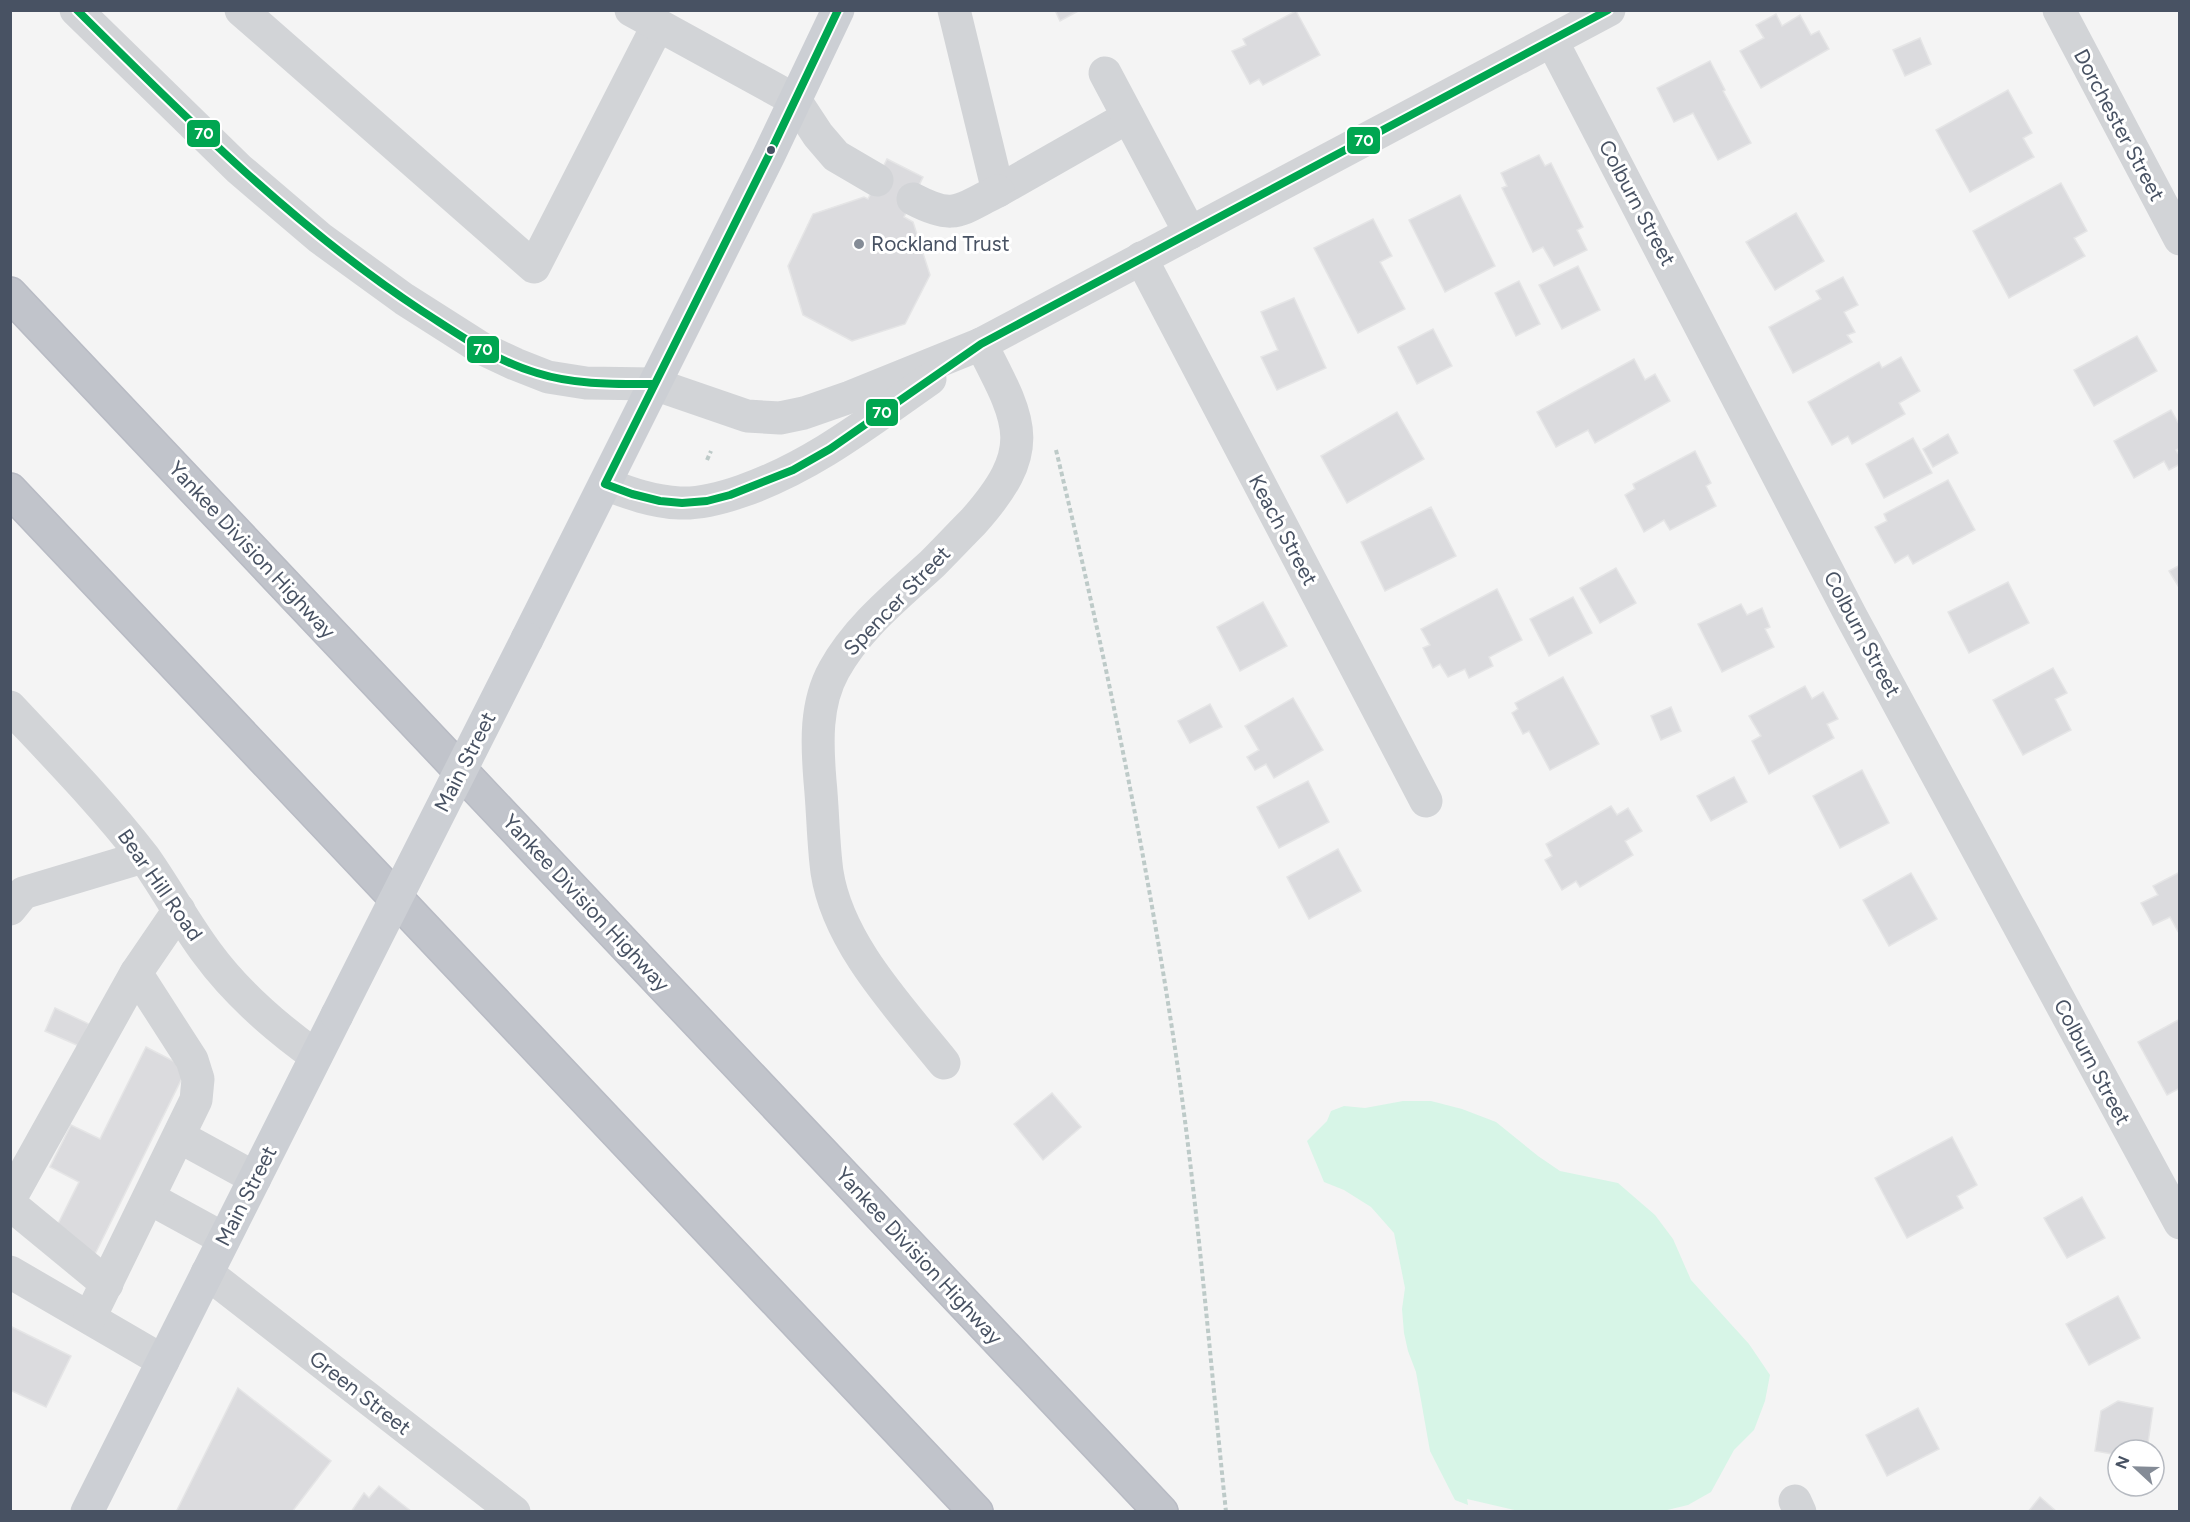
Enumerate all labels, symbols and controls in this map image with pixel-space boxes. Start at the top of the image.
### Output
street label: Dorchester Street [2069,45,2170,205]
line badge: 70 [186,119,221,148]
text: 70 [194,124,214,143]
line badge: 70 [1346,126,1381,155]
text: 70 [1354,131,1374,150]
street label: Colburn Street [1594,136,1681,270]
unlabelled marker [765,144,777,156]
place label: Rockland Trust [871,231,1010,256]
marker: Rockland Trust [852,237,866,251]
line badge: 70 [466,335,500,364]
text: 70 [473,340,493,359]
line badge: 70 [865,398,899,427]
text: 70 [872,403,892,422]
street label: Yankee Division Highway [164,456,341,643]
street label: Keach Street [1244,470,1323,589]
street label: Spencer Street [838,541,955,661]
street label: Colburn Street [1819,567,1906,701]
street label: Main Street [429,707,500,816]
street label: Yankee Division Highway [498,809,675,996]
street label: Bear Hill Road [113,824,208,945]
street label: Colburn Street [2049,995,2136,1129]
street label: Main Street [210,1141,281,1250]
street label: Yankee Division Highway [831,1162,1008,1349]
street label: Green Street [305,1345,416,1440]
north arrow [2106,1438,2166,1498]
text: N [2111,1453,2134,1472]

